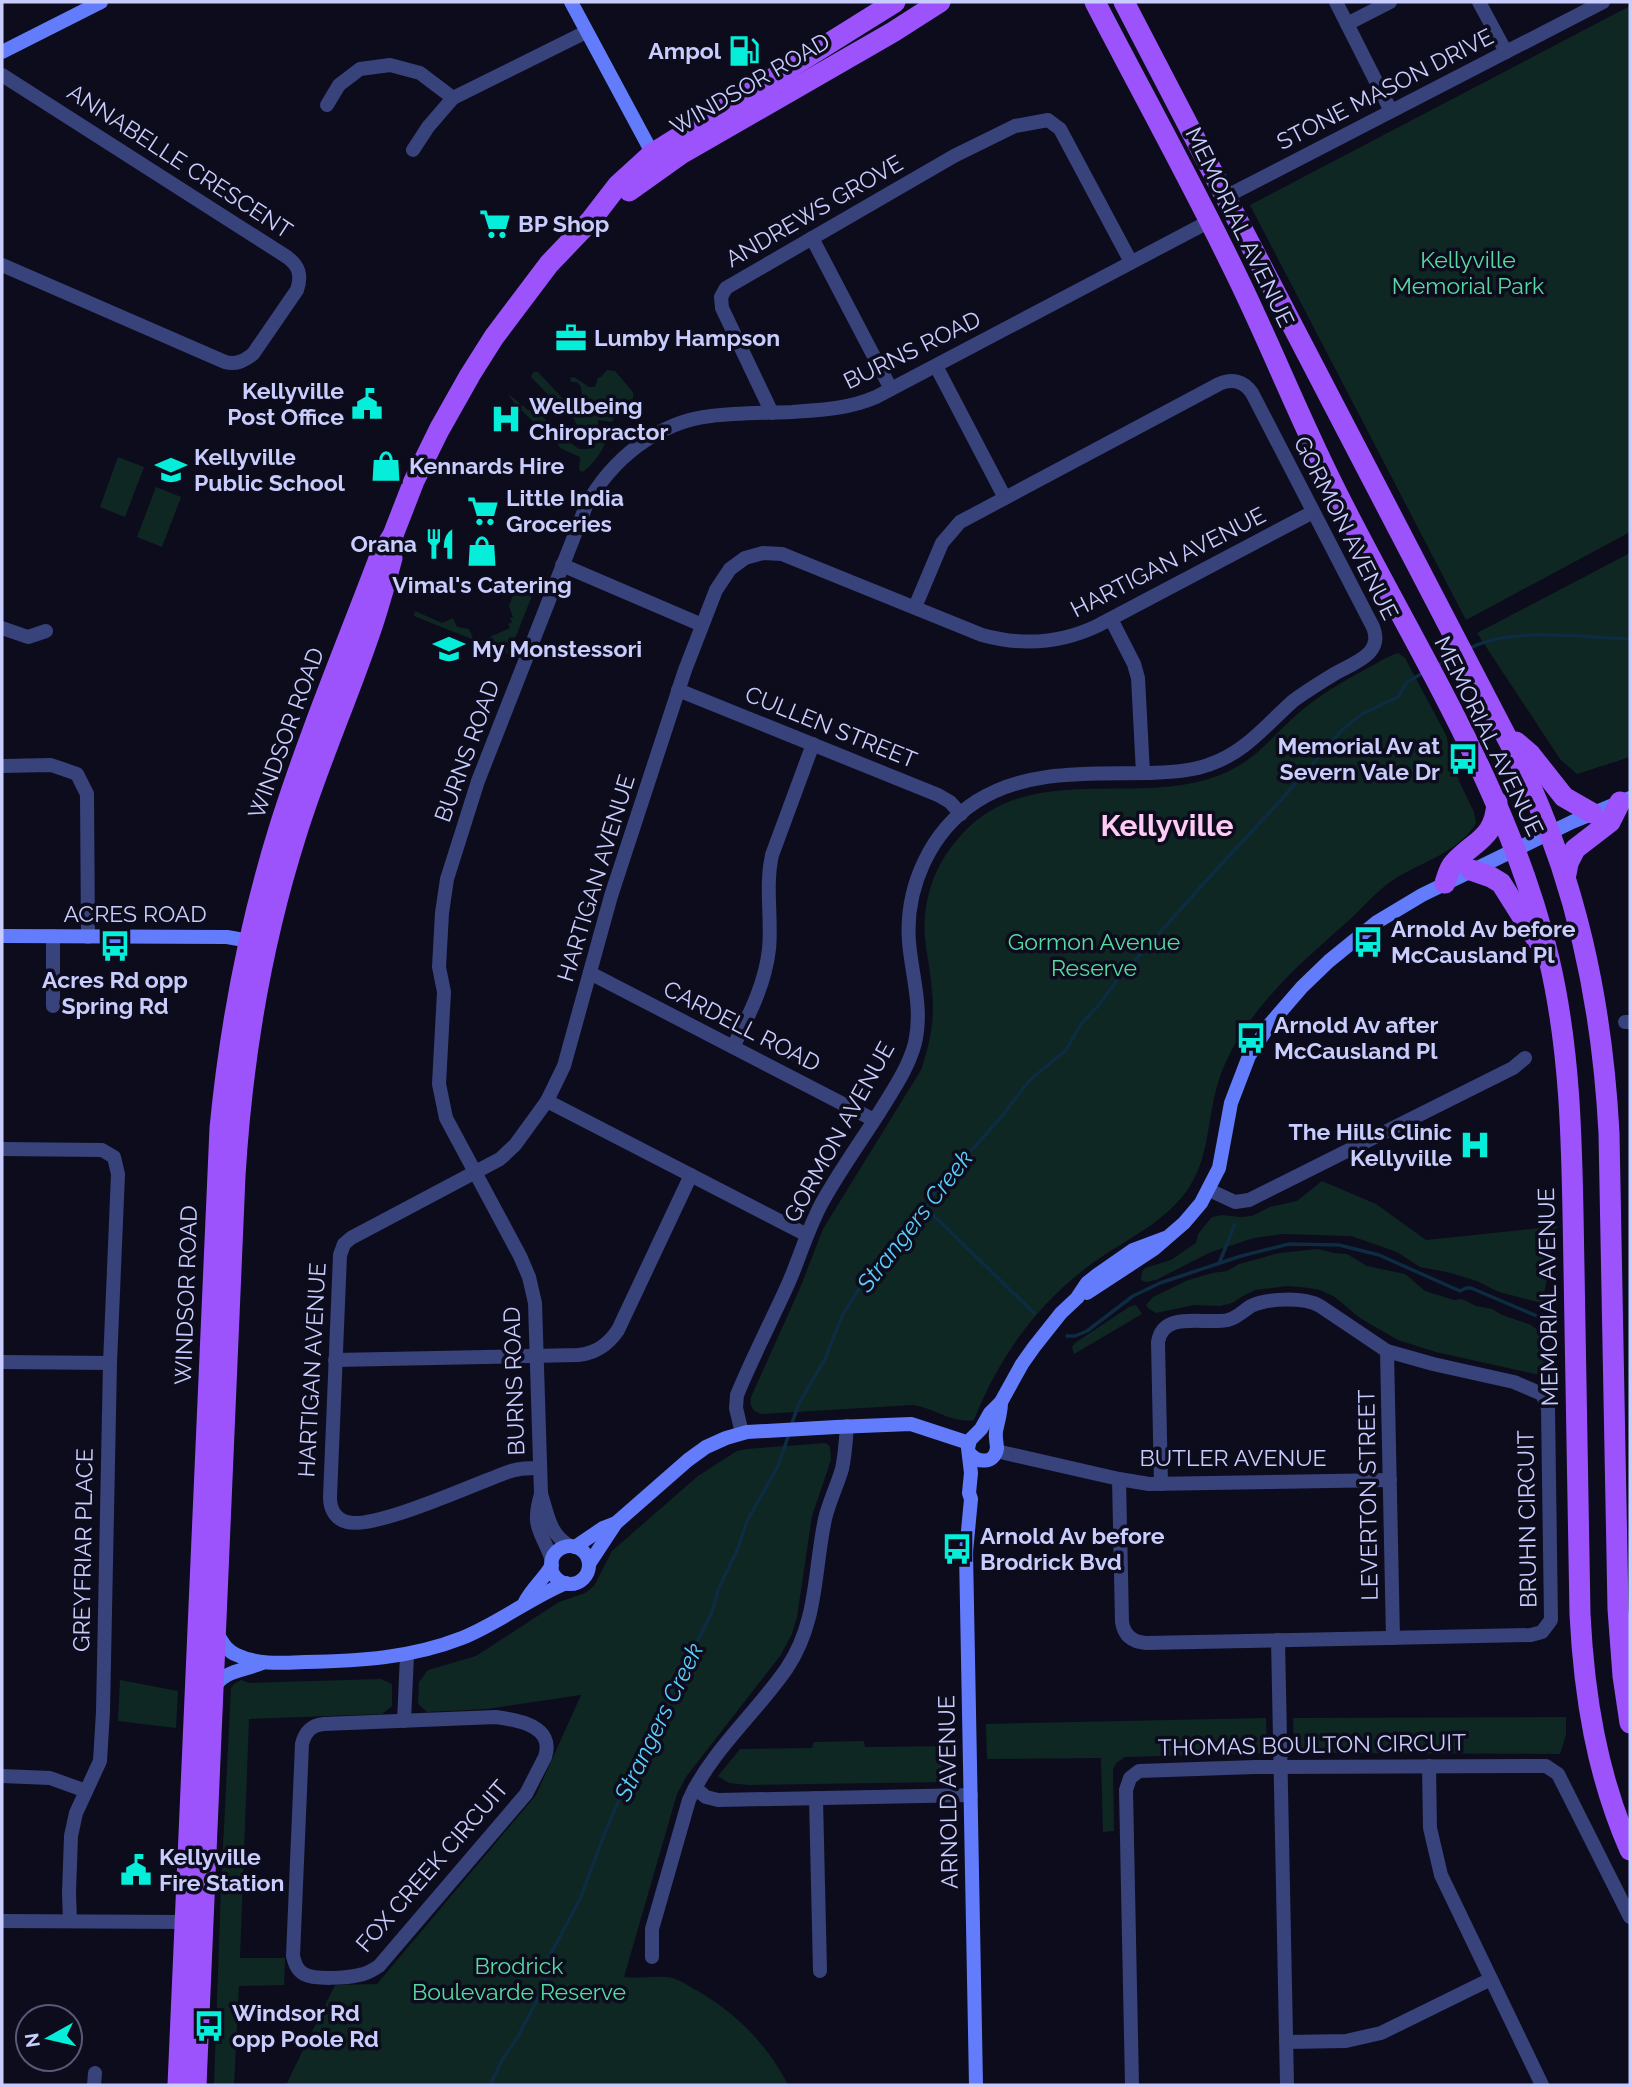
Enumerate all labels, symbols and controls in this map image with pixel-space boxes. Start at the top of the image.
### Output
street label: STONE MASON DRIVE [1272,22,1498,155]
street label: WINDSOR ROAD [665,27,834,140]
fuel station icon: Ampol [727,34,761,68]
place label: Ampol [648,37,722,64]
street label: ANNABELLE CRESCENT [63,78,298,243]
street label: MEMORIAL AVENUE [1180,123,1301,331]
street label: ANDREWS GROVE [720,149,907,272]
supermarket icon: BP Shop [478,207,512,241]
place label: BP Shop [518,210,609,237]
park label: Kellyville Memorial Park [1392,246,1544,299]
street label: BURNS ROAD [839,305,985,394]
office icon: Lumby Hampson [554,321,588,355]
place label: Lumby Hampson [594,324,780,351]
place label: Kellyville Post Office [227,377,344,430]
public building icon: Kellyville Post Office [350,387,384,421]
place label: Wellbeing Chiropractor [529,392,668,445]
hospital icon: Wellbeing Chiropractor [489,402,523,436]
street label: GORMON AVENUE [1289,432,1404,624]
place label: Kellyville Public School [194,443,346,496]
shop icon: Kennards Hire [369,449,403,483]
place label: Kennards Hire [409,452,565,479]
school or university icon: Kellyville Public School [154,453,188,487]
place label: Little India Groceries [506,484,624,537]
supermarket icon: Little India Groceries [466,494,500,528]
street label: HARTIGAN AVENUE [1066,501,1270,622]
restaurant icon: Orana [423,527,457,561]
place label: Orana [351,530,417,557]
shop icon: Vimal's Catering [465,534,499,568]
place label: Vimal's Catering [392,571,572,598]
school or university icon: My Monstessori [432,632,466,666]
street label: MEMORIAL AVENUE [1429,632,1550,840]
place label: My Monstessori [472,635,642,662]
street label: WINDSOR ROAD [242,644,329,822]
street label: BURNS ROAD [428,676,505,825]
street label: CULLEN STREET [741,680,921,773]
place label: Memorial Av at Severn Vale Dr [1278,732,1440,785]
bus stop icon: Memorial Av at Severn Vale Dr [1446,742,1480,776]
street label: HARTIGAN AVENUE [551,771,640,985]
district label: Kellyville [1101,808,1233,843]
street label: ACRES ROAD [63,900,207,927]
place label: Arnold Av before McCausland Pl [1391,915,1576,968]
bus stop icon: Arnold Av before McCausland Pl [1351,925,1385,959]
park label: Gormon Avenue Reserve [1008,928,1180,981]
bus stop icon: Acres Rd opp Spring Rd [98,929,132,963]
place label: Acres Rd opp Spring Rd [42,966,188,1019]
street label: CARDELL ROAD [659,974,825,1077]
place label: Arnold Av after McCausland Pl [1274,1011,1439,1064]
bus stop icon: Arnold Av after McCausland Pl [1234,1021,1268,1055]
street label: GORMON AVENUE [778,1037,899,1227]
place label: The Hills Clinic Kellyville [1288,1118,1452,1171]
hospital icon: The Hills Clinic Kellyville [1458,1128,1492,1162]
water label: Strangers Creek [850,1144,979,1298]
street label: MEMORIAL AVENUE [1532,1187,1563,1407]
street label: WINDSOR ROAD [169,1205,202,1385]
street label: HARTIGAN AVENUE [292,1262,331,1478]
street label: BURNS ROAD [497,1306,530,1456]
street label: LEVERTON STREET [1352,1389,1383,1601]
street label: BRUHN CIRCUIT [1511,1430,1542,1608]
street label: BUTLER AVENUE [1139,1444,1327,1471]
street label: GREYFRIAR PLACE [67,1448,98,1652]
place label: Arnold Av before Brodrick Bvd [980,1522,1165,1575]
bus stop icon: Arnold Av before Brodrick Bvd [940,1532,974,1566]
water label: Strangers Creek [607,1638,709,1806]
street label: ARNOLD AVENUE [932,1695,963,1889]
street label: THOMAS BOULTON CIRCUIT [1158,1728,1466,1761]
street label: FOX CREEK CIRCUIT [350,1774,513,1957]
place label: Kellyville Fire Station [159,1843,284,1896]
public building icon: Kellyville Fire Station [119,1853,153,1887]
park label: Brodrick Boulevarde Reserve [412,1952,626,2005]
place label: Windsor Rd opp Poole Rd [232,1999,379,2052]
north arrow [14,2003,84,2073]
bus stop icon: Windsor Rd opp Poole Rd [192,2009,226,2043]
text: N [20,2032,44,2049]

